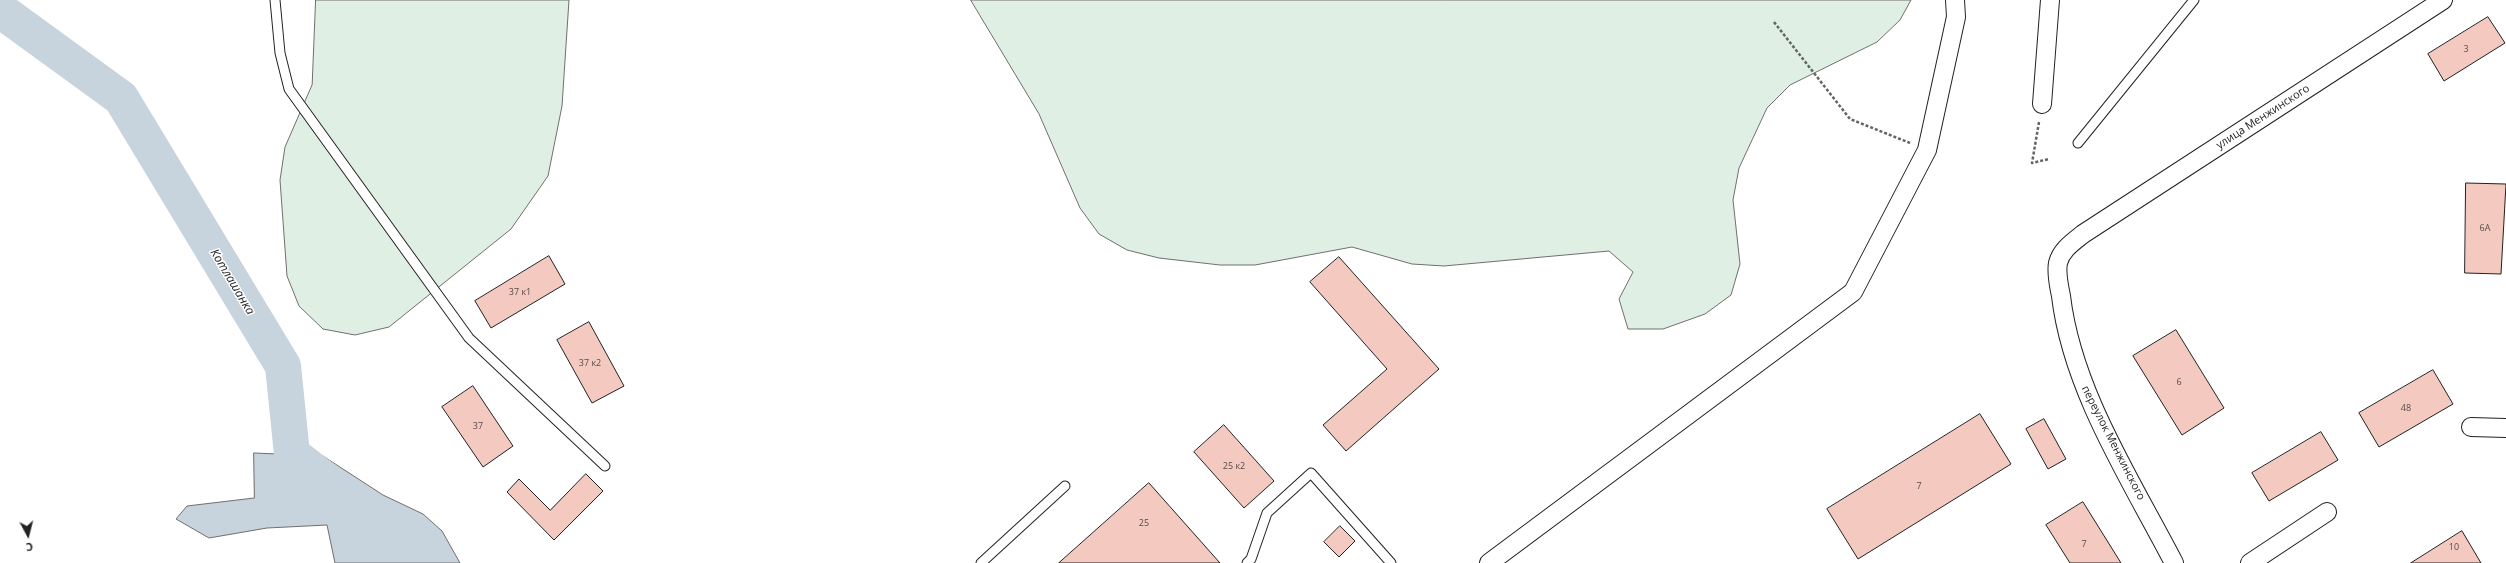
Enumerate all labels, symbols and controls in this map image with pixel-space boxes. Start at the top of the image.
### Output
house number: 3 [2463,44,2469,54]
street label: улица Менжинского [2214,82,2312,152]
house number: 6А [2480,223,2490,233]
water label: Котлашанка [207,247,257,317]
house number: 37 к1 [509,287,531,297]
house number: 37 к2 [579,358,601,368]
house number: 6 [2176,377,2182,387]
street label: переулок Менжинского [2078,383,2148,503]
house number: 48 [2401,403,2411,413]
house number: 37 [473,421,483,431]
house number: 25 к2 [1223,461,1245,471]
house number: 7 [1916,481,1922,491]
north arrow [8,515,48,555]
house number: 25 [1139,518,1149,528]
house number: 7 [2081,539,2087,549]
text: С [25,540,34,555]
house number: 10 [2449,542,2459,552]

